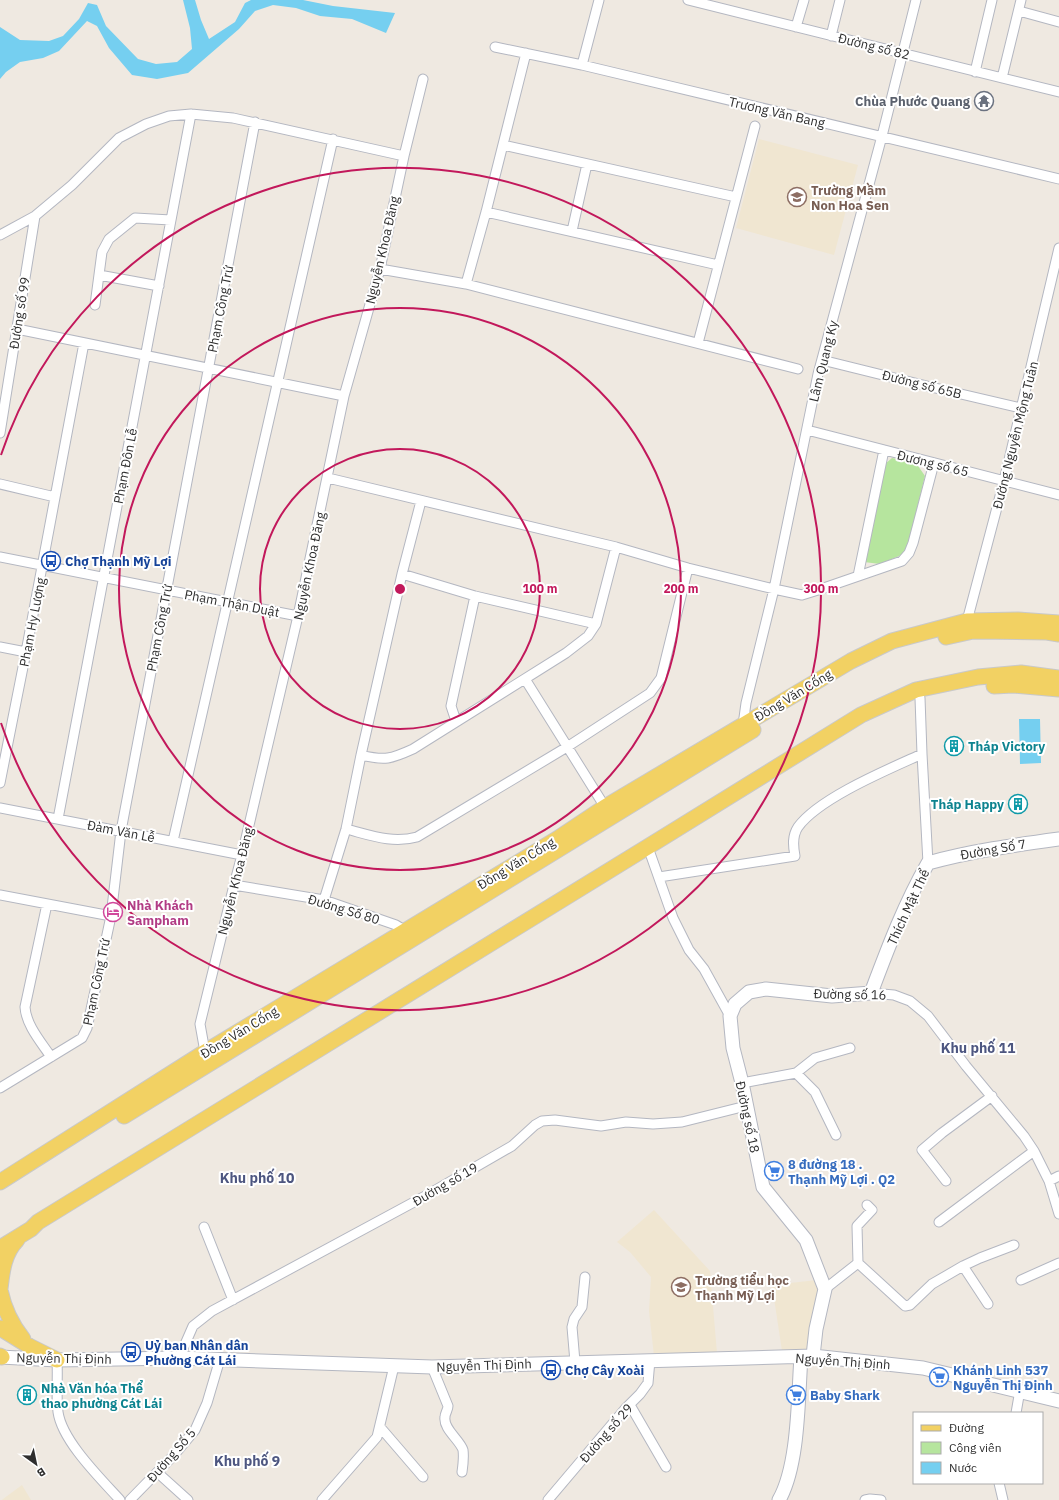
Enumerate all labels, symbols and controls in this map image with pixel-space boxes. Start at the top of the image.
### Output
street label: Đường số 82 [836,29,911,64]
temple icon: Chùa Phước Quang [973,90,995,112]
street label: Trương Văn Bang [727,93,827,132]
place label: Chùa Phước Quang [855,93,971,110]
place label: Trường Mầm Non Hoa Sen [811,182,889,214]
school or university icon: Trường Mầm Non Hoa Sen [786,186,808,208]
street label: Nguyễn Khoa Đăng [362,194,403,306]
street label: Phạm Công Trứ [204,264,237,354]
street label: Đường số 99 [5,276,34,350]
street label: Lâm Quang Ky [805,318,842,404]
street label: Đường Nguyễn Mộng Tuân [989,359,1042,511]
street label: Đường số 65B [880,366,963,403]
street label: Phạm Đôn Lễ [110,427,141,505]
street label: Đương số 65 [895,446,970,481]
street label: Nguyễn Khoa Đăng [290,510,329,622]
bus stop icon: Chợ Thạnh Mỹ Lợi [40,550,62,572]
place label: Chợ Thạnh Mỹ Lợi [65,553,171,570]
street label: Phạm Hy Lượng [15,576,50,668]
text: 100 m [522,581,558,596]
text: 200 m [663,581,699,596]
text: 300 m [803,581,839,596]
centre of rings [393,582,407,596]
street label: Phạm Công Trứ [143,583,176,673]
street label: Phạm Thận Duật [183,586,281,621]
street label: Đồng Văn Cống [751,665,835,725]
building icon: Tháp Victory [943,735,965,757]
place label: Tháp Victory [968,738,1045,755]
building icon: Tháp Happy [1007,793,1029,815]
place label: Tháp Happy [931,796,1004,813]
street label: Đàm Văn Lễ [86,817,156,846]
street label: Nguyễn Khoa Đăng [214,825,257,937]
street label: Đồng Văn Cống [474,833,558,893]
street label: Đường Số 7 [959,835,1027,864]
street label: Thích Mật Thể [883,866,934,948]
street label: Đường Số 80 [306,890,382,929]
place label: Nhà Khách Sampham [127,897,193,929]
hotel icon: Nhà Khách Sampham [102,901,124,923]
street label: Phạm Công Trứ [79,937,114,1027]
street label: Đường số 16 [813,985,887,1004]
street label: Đồng Văn Cống [197,1002,281,1062]
district label: Khu phố 11 [941,1038,1016,1057]
street label: Đường số 18 [732,1080,763,1155]
place label: 8 đường 18 . Thạnh Mỹ Lợi . Q2 [788,1156,895,1188]
street label: Đường số 19 [409,1159,481,1210]
supermarket icon: 8 đường 18 . Thạnh Mỹ Lợi . Q2 [763,1160,785,1182]
district label: Khu phố 10 [220,1168,294,1187]
place label: Trường tiểu học Thạnh Mỹ Lợi [695,1271,789,1304]
school or university icon: Trường tiểu học Thạnh Mỹ Lợi [670,1276,692,1298]
place label: Uỷ ban Nhân dân Phường Cát Lái [145,1337,249,1369]
bus stop icon: Uỷ ban Nhân dân Phường Cát Lái [120,1341,142,1363]
street label: Nguyễn Thị Định [16,1349,112,1368]
street label: Nguyễn Thị Định [795,1350,891,1373]
street label: Nguyễn Thị Định [436,1355,532,1376]
bus stop icon: Chợ Cây Xoài [540,1359,562,1381]
place label: Chợ Cây Xoài [565,1362,644,1379]
place label: Khánh Linh 537 Nguyễn Thị Định [953,1362,1053,1394]
supermarket icon: Khánh Linh 537 Nguyễn Thị Định [928,1366,950,1388]
place label: Nhà Văn hóa Thể thao phường Cát Lái [41,1379,162,1412]
building icon: Nhà Văn hóa Thể thao phường Cát Lái [16,1384,38,1406]
supermarket icon: Baby Shark [785,1384,807,1406]
place label: Baby Shark [810,1387,880,1404]
street label: Đường số 29 [576,1400,637,1466]
legend [913,1412,1043,1484]
text: Đường [949,1420,984,1435]
street label: Đường Số 5 [143,1425,200,1486]
text: Công viên [949,1440,1001,1455]
north arrow [16,1444,56,1484]
district label: Khu phố 9 [214,1451,280,1470]
text: Nước [949,1460,977,1475]
text: B [35,1465,48,1480]

